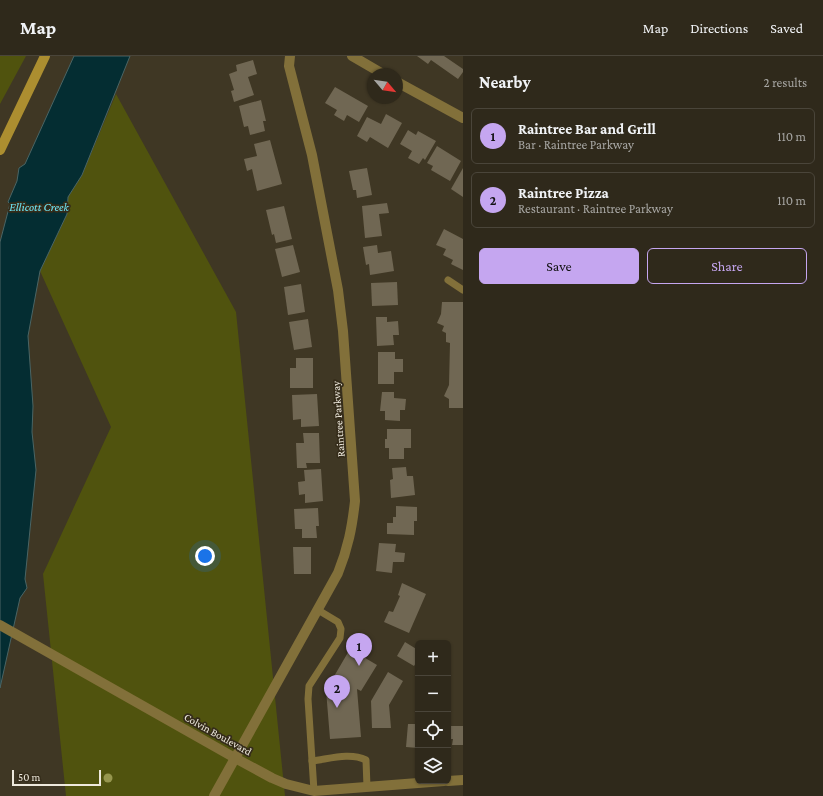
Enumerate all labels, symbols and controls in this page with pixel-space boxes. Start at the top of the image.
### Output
text: Map [20,17,56,38]
text: Map [643,20,668,36]
text: Directions [690,20,748,36]
text: Saved [770,20,803,36]
north arrow [367,68,403,104]
text: Nearby [479,73,531,92]
text: 2 results [764,75,807,90]
text: Raintree Bar and Grill [518,121,656,137]
text: 1 [491,129,495,144]
text: 110 m [777,129,806,144]
text: Bar · Raintree Parkway [518,137,634,152]
text: Raintree Pizza [518,185,609,201]
text: 2 [490,193,496,208]
text: 110 m [777,193,806,208]
water label: Ellicott Creek [9,200,70,214]
text: Restaurant · Raintree Parkway [518,201,673,216]
button: Save [479,248,639,284]
button: Share [647,248,807,284]
street label: Raintree Parkway [329,379,348,458]
your location [195,546,215,566]
pin: 1 [346,633,372,666]
map controls [415,640,451,784]
button: + [415,640,451,676]
pin: 2 [324,675,350,708]
button: − [415,676,451,712]
street label: Colvin Boulevard [182,711,254,758]
button: locate [415,712,451,748]
button: layers [415,748,451,784]
scale bar [12,768,101,787]
text: 50 m [18,771,40,783]

